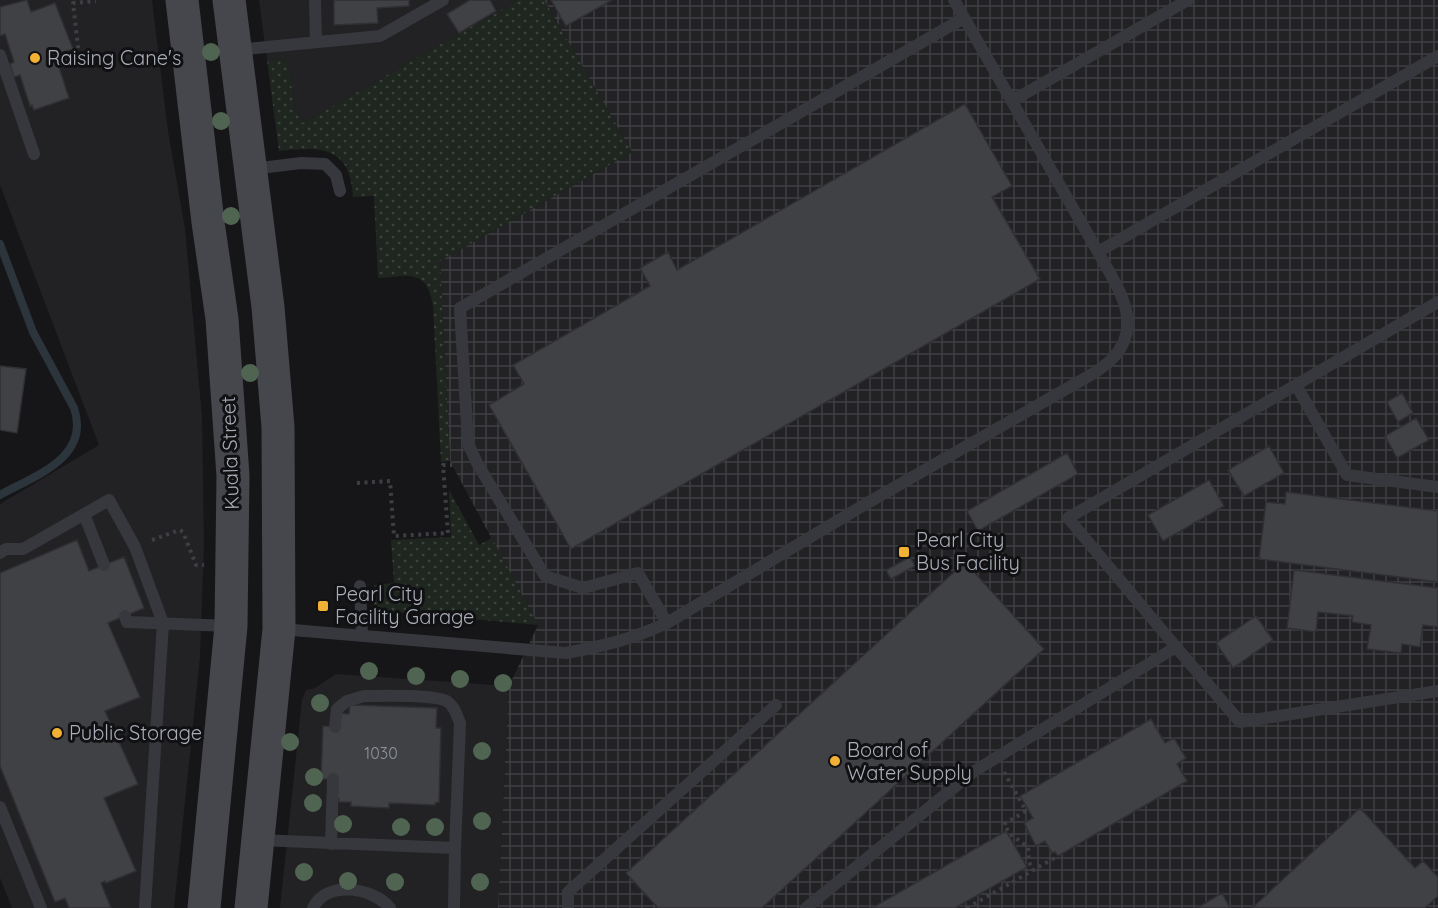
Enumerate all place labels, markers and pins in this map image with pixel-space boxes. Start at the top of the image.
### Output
place label: Raising Cane's [47,45,181,70]
marker: Raising Cane's [28,51,42,65]
place label: Pearl City Bus Facility [916,527,1020,575]
marker: Pearl City Bus Facility [897,545,911,559]
place label: Pearl City Facility Garage [335,581,474,629]
marker: Pearl City Facility Garage [316,599,330,613]
place label: Public Storage [69,720,202,745]
marker: Public Storage [50,726,64,740]
place label: Board of Water Supply [847,737,972,785]
marker: Board of Water Supply [828,754,842,768]

